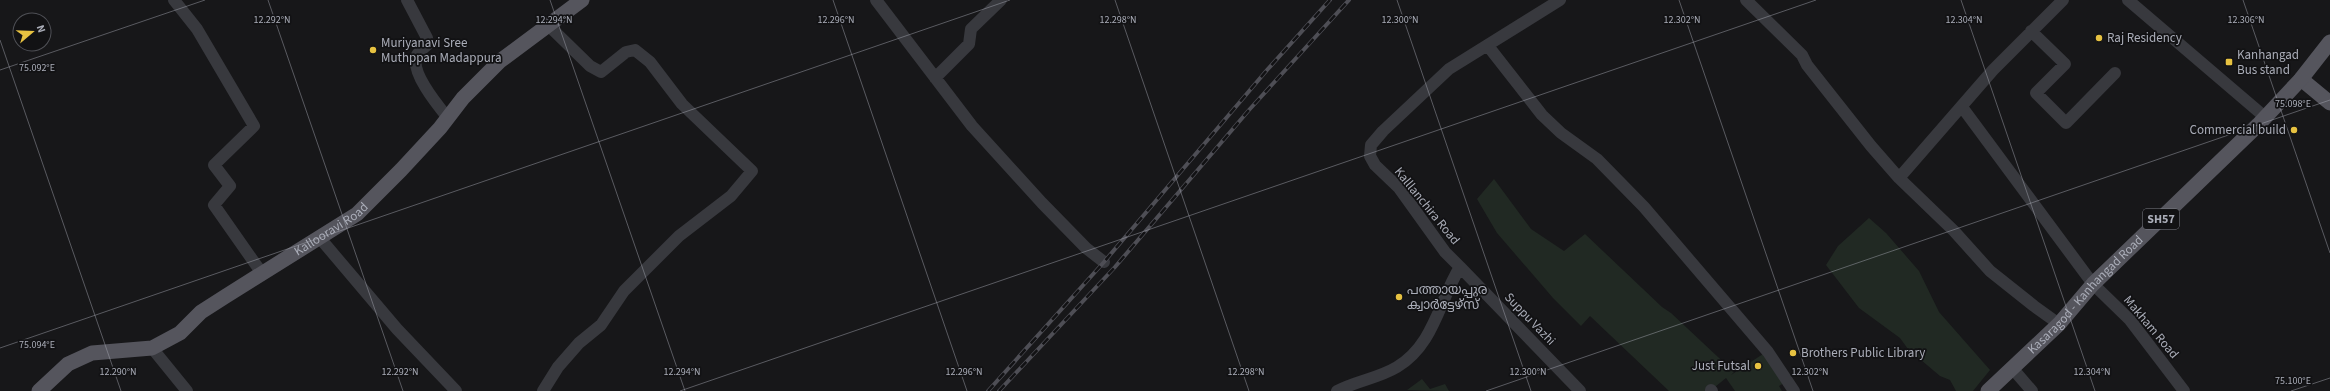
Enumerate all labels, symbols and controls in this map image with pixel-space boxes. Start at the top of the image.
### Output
north arrow [12,12,52,52]
text: 12.292°N [253,13,291,27]
text: 12.294°N [535,13,573,27]
text: 12.296°N [817,13,855,27]
text: 12.298°N [1099,13,1137,27]
text: 12.300°N [1381,13,1419,27]
text: 12.302°N [1663,13,1701,27]
text: 12.304°N [1945,13,1983,27]
text: 12.306°N [2227,13,2265,27]
text: N [33,23,49,35]
place label: Raj Residency [2107,29,2182,47]
marker: Raj Residency [2094,33,2104,43]
place label: Muriyanavi Sree Muthppan Madappura [381,34,502,67]
marker: Muriyanavi Sree Muthppan Madappura [368,45,378,55]
place label: Kanhangad Bus stand [2237,46,2299,79]
marker: Kanhangad Bus stand [2224,57,2234,67]
text: 75.092°E [19,61,55,75]
text: 75.098°E [2275,97,2311,111]
place label: Commercial build [2190,121,2286,139]
marker: Commercial build [2289,125,2299,135]
street label: Kalllanchira Road [1390,163,1464,249]
street label: Kallooravi Road [291,199,372,260]
road number: SH57 [2143,209,2179,229]
street label: Kasaragod - Kanhangad Road [2023,231,2147,358]
place label: പത്തായപ്പുര ക്വാർട്ടേഴ്സ് [1407,281,1488,314]
street label: Suppu Vazhi [1500,289,1560,349]
marker: പത്തായപ്പുര ക്വാർട്ടേഴ്സ് [1394,292,1404,302]
street label: Makham Road [2119,292,2183,362]
text: 75.094°E [19,338,55,352]
place label: Brothers Public Library [1801,344,1925,362]
marker: Brothers Public Library [1788,348,1798,358]
place label: Just Futsal [1692,357,1750,375]
marker: Just Futsal [1753,361,1763,371]
text: 12.290°N [99,365,137,379]
text: 12.292°N [381,365,419,379]
text: 12.294°N [663,365,701,379]
text: 12.296°N [945,365,983,379]
text: 12.298°N [1227,365,1265,379]
text: 12.300°N [1509,365,1547,379]
text: 12.302°N [1791,365,1829,379]
text: 12.304°N [2073,365,2111,379]
text: 75.100°E [2275,374,2311,388]

